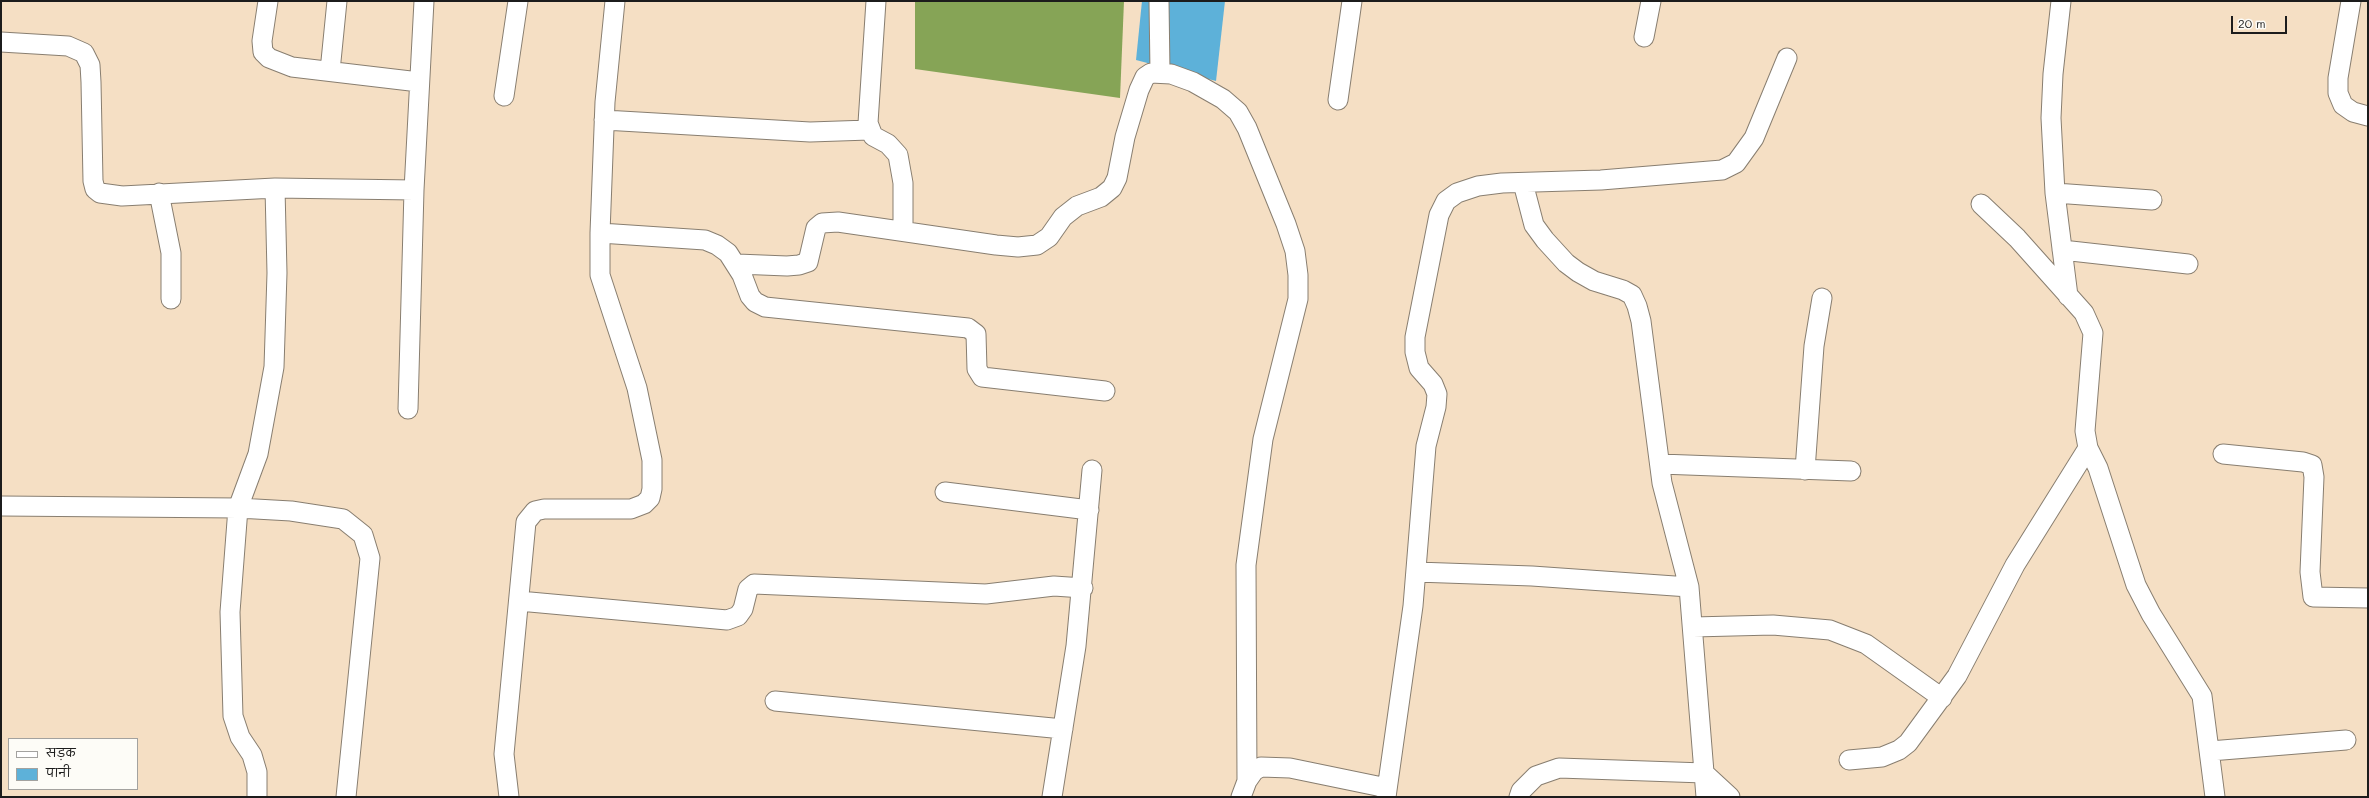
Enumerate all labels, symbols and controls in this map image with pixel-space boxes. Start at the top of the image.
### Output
scale bar [2233,8,2289,34]
text: 20 m [2238,15,2266,31]
legend [8,738,138,790]
text: सड़क [46,744,76,760]
text: पानी [46,764,71,780]

